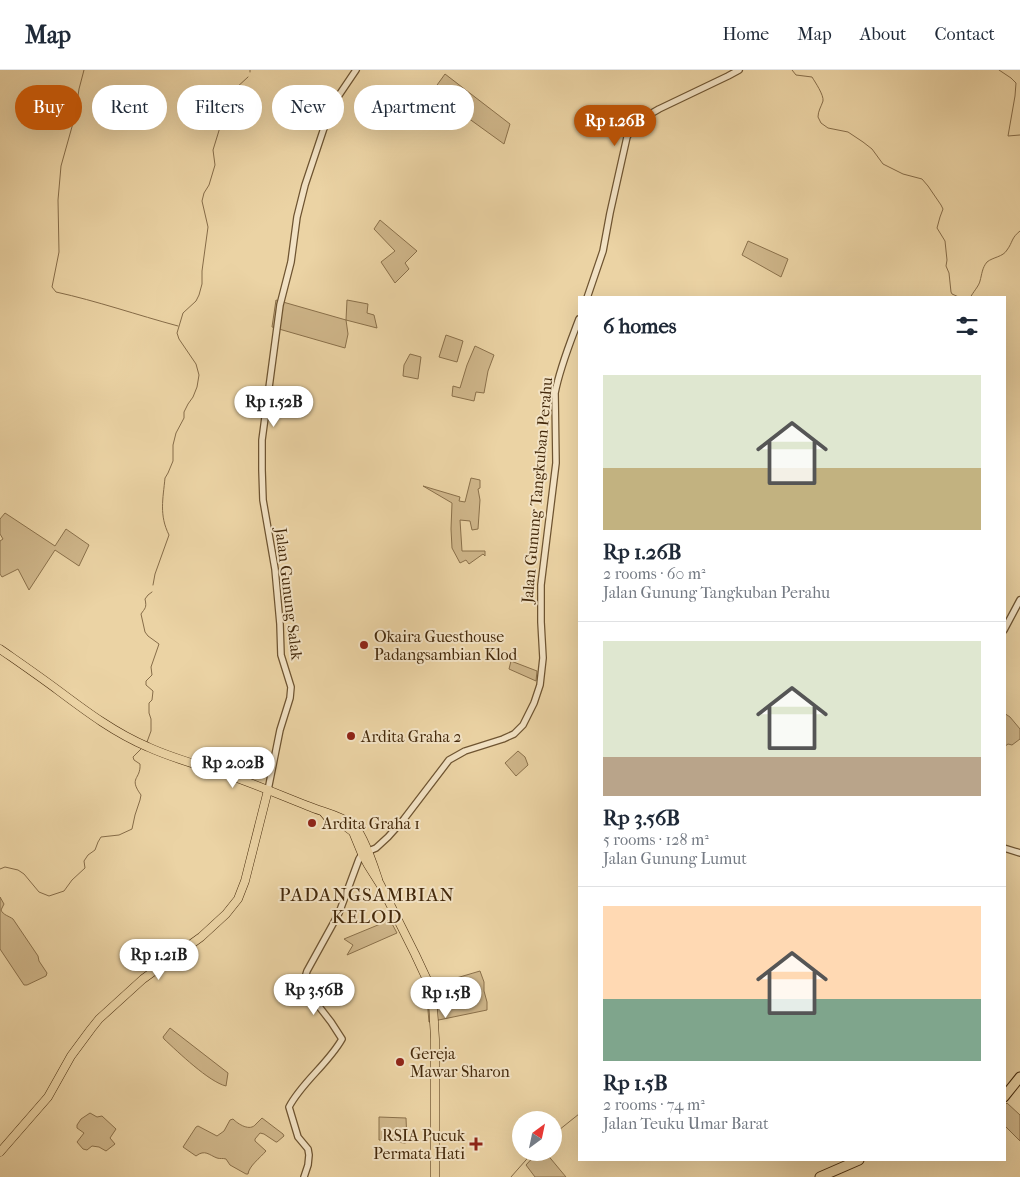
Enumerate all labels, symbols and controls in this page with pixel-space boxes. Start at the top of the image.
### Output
text: Map [25,21,71,49]
text: Home [722,24,769,45]
text: Map [797,24,832,45]
text: About [860,24,906,45]
text: Contact [934,24,995,45]
chip: Buy [15,85,82,130]
chip: Rent [92,85,167,130]
chip: Filters [177,85,262,130]
chip: New [272,85,344,130]
chip: Apartment [354,85,474,130]
pin: Rp 1.26B [563,104,667,147]
text: Rp 1.26B [585,111,645,130]
icon: filters [953,312,981,340]
text: 6 homes [603,314,677,338]
street label: Jalan Gunung Tangkuban Perahu [517,376,556,606]
pin: Rp 1.52B [222,386,326,428]
text: Rp 1.52B [245,392,303,411]
icon: home [747,408,837,498]
street label: Jalan Gunung Salak [271,525,307,662]
text: Rp 1.26B [603,540,681,564]
text: 2 rooms · 60 m² [603,564,706,583]
text: Jalan Gunung Tangkuban Perahu [603,583,830,602]
place label: Okaira Guesthouse Padangsambian Klod [374,627,518,664]
marker: Okaira Guesthouse Padangsambian Klod [358,639,370,651]
icon: home [747,673,837,763]
place label: Ardita Graha 2 [360,727,461,746]
marker: Ardita Graha 2 [345,730,357,742]
pin: Rp 2.02B [181,746,285,789]
text: Rp 2.02B [202,753,264,772]
text: Rp 3.56B [603,806,680,830]
place label: Ardita Graha 1 [321,814,420,833]
marker: Ardita Graha 1 [306,817,318,829]
text: 5 rooms · 128 m² [603,830,709,849]
text: Jalan Gunung Lumut [603,849,747,868]
district label: PADANGSAMBIAN KELOD [279,884,455,928]
pin: Rp 1.21B [107,938,211,981]
icon: home [747,938,837,1028]
text: Rp 1.21B [131,945,187,964]
pin: Rp 3.56B [262,974,366,1016]
pin: Rp 1.5B [400,976,492,1019]
text: Rp 3.56B [285,980,343,999]
text: Rp 1.5B [421,983,471,1002]
place label: Gereja Mawar Sharon [410,1044,510,1081]
marker: Gereja Mawar Sharon [394,1056,406,1068]
text: Rp 1.5B [603,1071,668,1095]
text: 2 rooms · 74 m² [603,1095,705,1114]
north arrow [512,1111,562,1161]
map controls [512,1111,562,1161]
text: Jalan Teuku Umar Barat [603,1114,769,1133]
place label: RSIA Pucuk Permata Hati [373,1126,466,1163]
marker: RSIA Pucuk Permata Hati [469,1137,483,1151]

